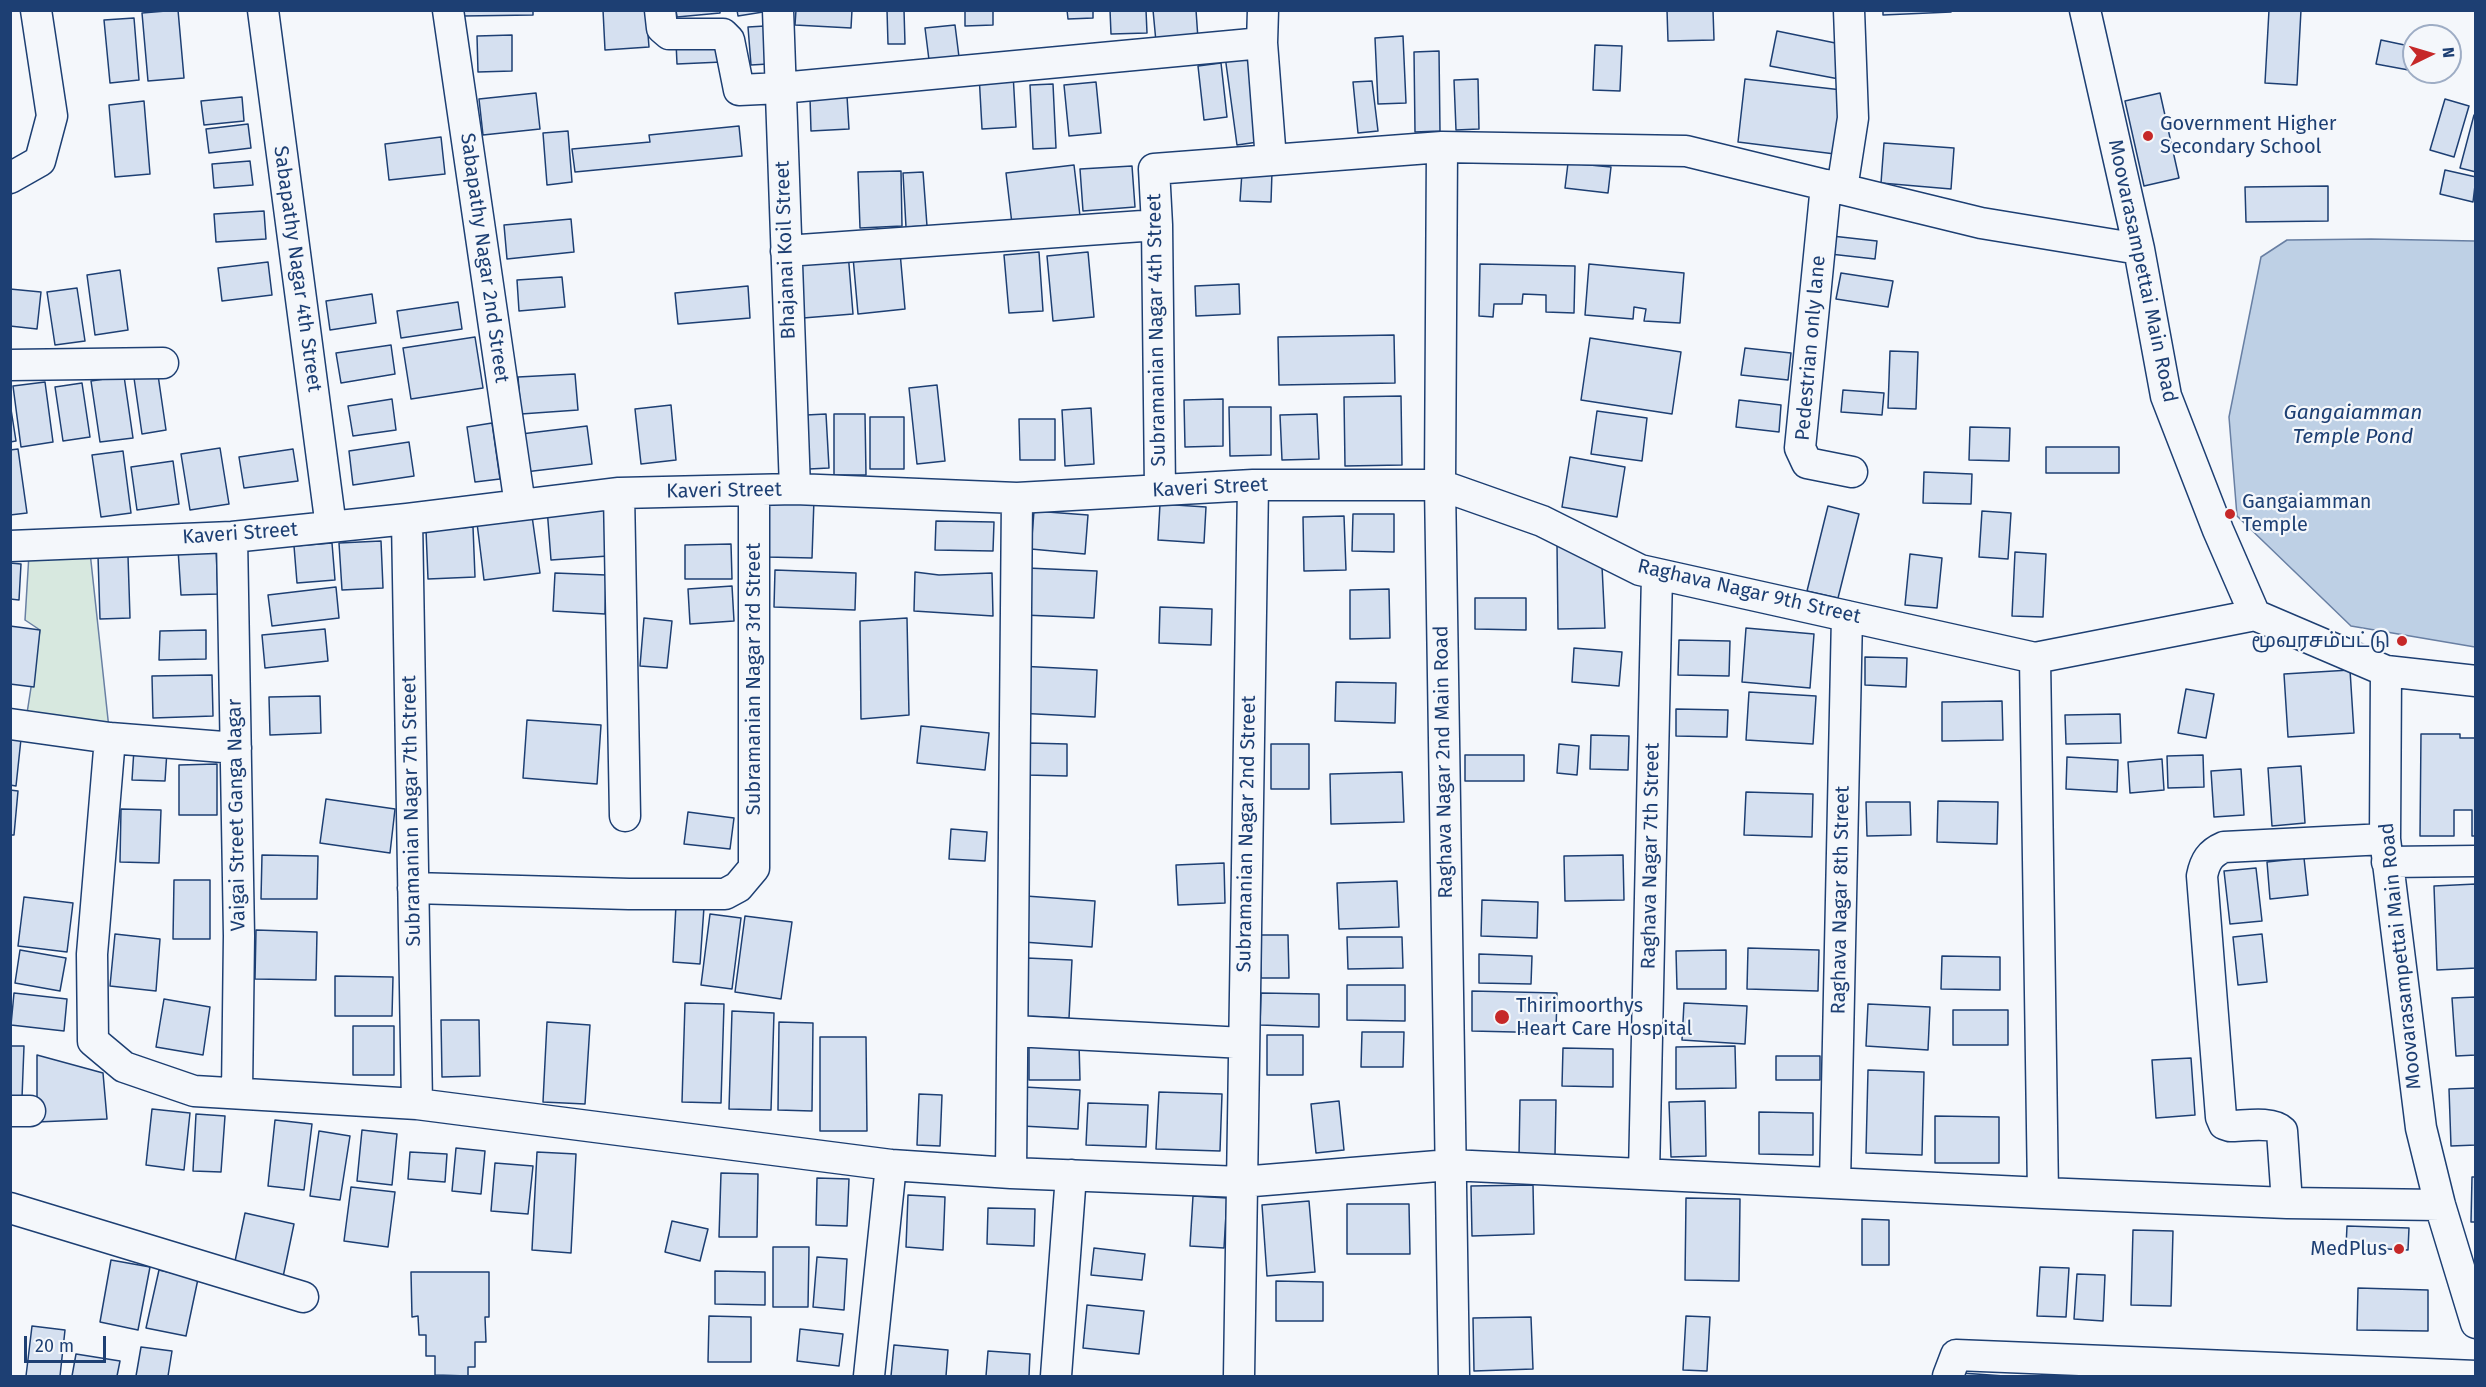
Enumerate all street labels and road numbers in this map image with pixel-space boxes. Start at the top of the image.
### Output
street label: Sabapathy Nagar 2nd Street [455,131,513,385]
street label: Moovarasampettai Main Road [2102,137,2182,405]
street label: Sabapathy Nagar 4th Street [268,144,326,394]
street label: Bhajanai Koil Street [771,160,801,340]
street label: Subramanian Nagar 4th Street [1143,193,1171,467]
street label: Pedestrian only lane [1791,254,1831,442]
street label: Kaveri Street [1152,473,1268,503]
street label: Kaveri Street [666,478,782,504]
street label: Kaveri Street [181,518,299,550]
street label: Subramanian Nagar 3rd Street [742,543,766,815]
street label: Raghava Nagar 9th Street [1635,555,1863,629]
street label: Raghava Nagar 2nd Main Road [1430,625,1458,899]
street label: Subramanian Nagar 7th Street [398,675,426,947]
street label: Subramanian Nagar 2nd Street [1233,695,1261,973]
street label: Vaigai Street Ganga Nagar [223,698,251,932]
street label: Raghava Nagar 7th Street [1637,742,1665,970]
street label: Raghava Nagar 8th Street [1827,785,1855,1015]
street label: Moovarasampettai Main Road [2375,821,2427,1091]

